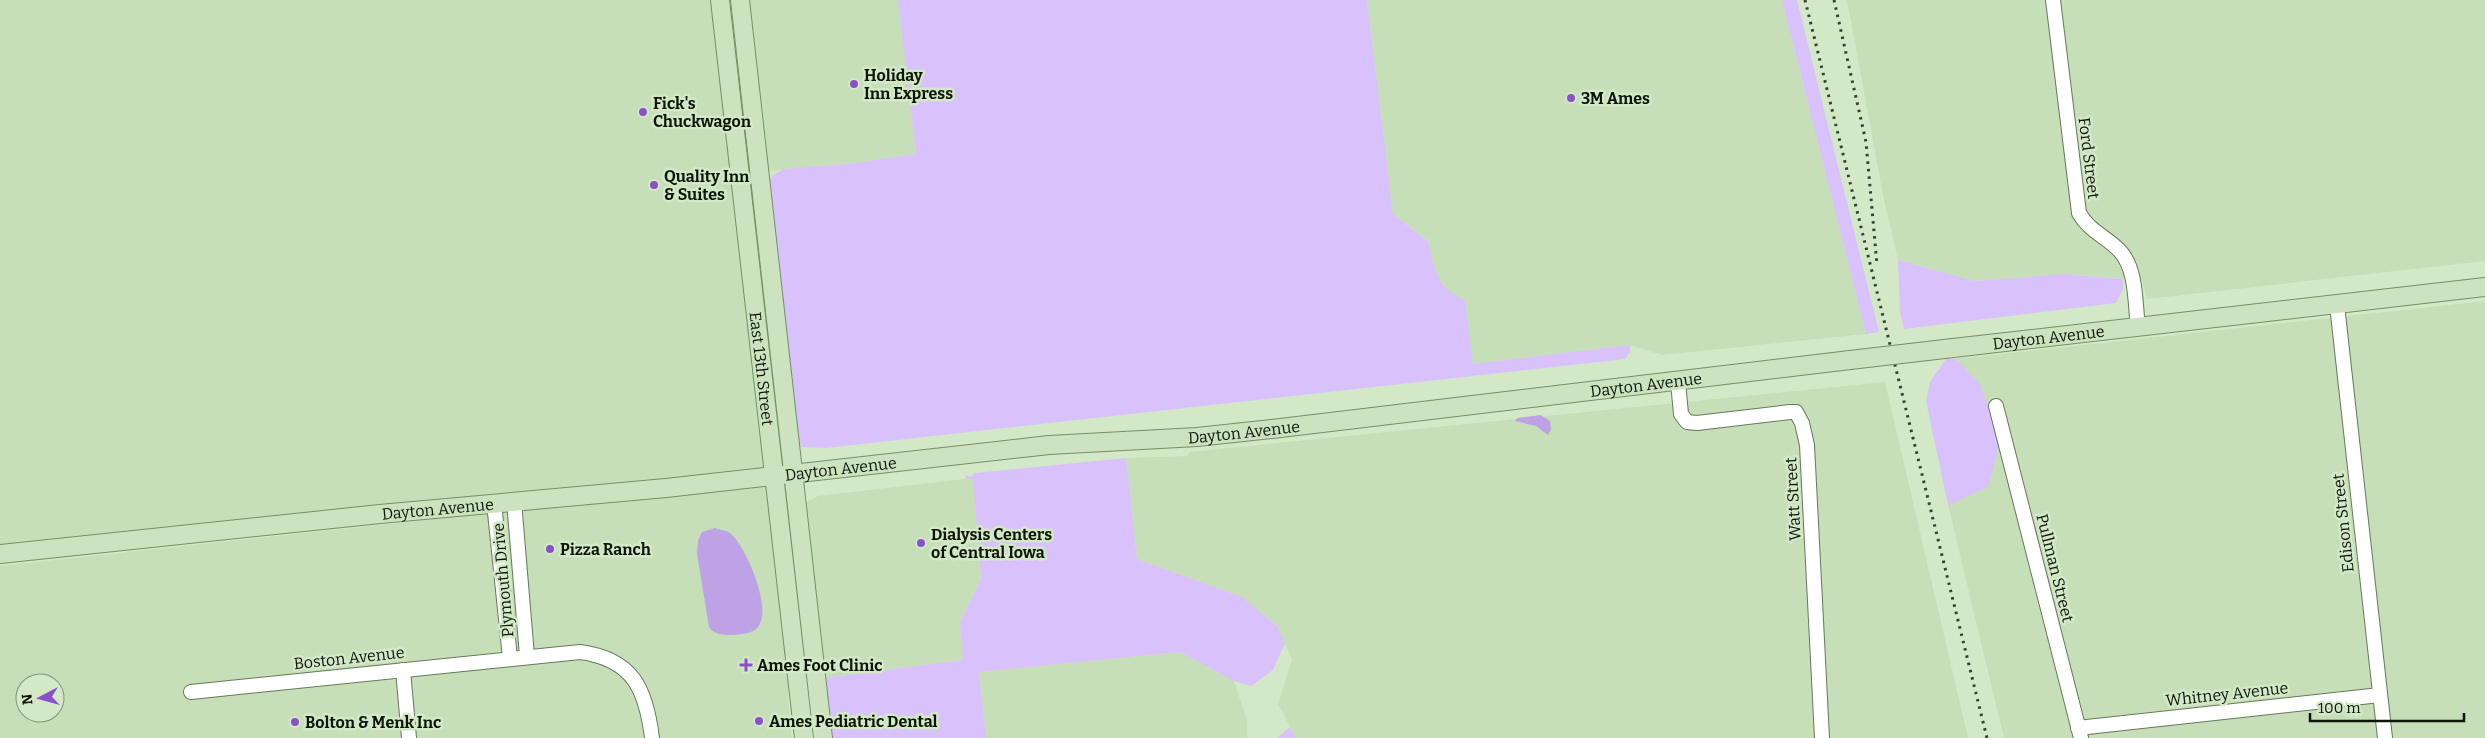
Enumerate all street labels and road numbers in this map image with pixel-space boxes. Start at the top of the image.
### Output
street label: Ford Street [2075,116,2103,200]
street label: East 13th Street [746,311,778,427]
street label: Dayton Avenue [1991,321,2105,353]
street label: Dayton Avenue [1589,368,1703,400]
street label: Dayton Avenue [1187,416,1301,447]
street label: Dayton Avenue [784,453,898,484]
street label: Watt Street [1781,456,1805,541]
street label: Edison Street [2328,472,2358,573]
street label: Dayton Avenue [381,494,495,523]
street label: Pullman Street [2032,512,2078,624]
street label: Plymouth Drive [489,522,517,638]
street label: Boston Avenue [293,643,405,673]
street label: Whitney Avenue [2165,678,2289,710]

